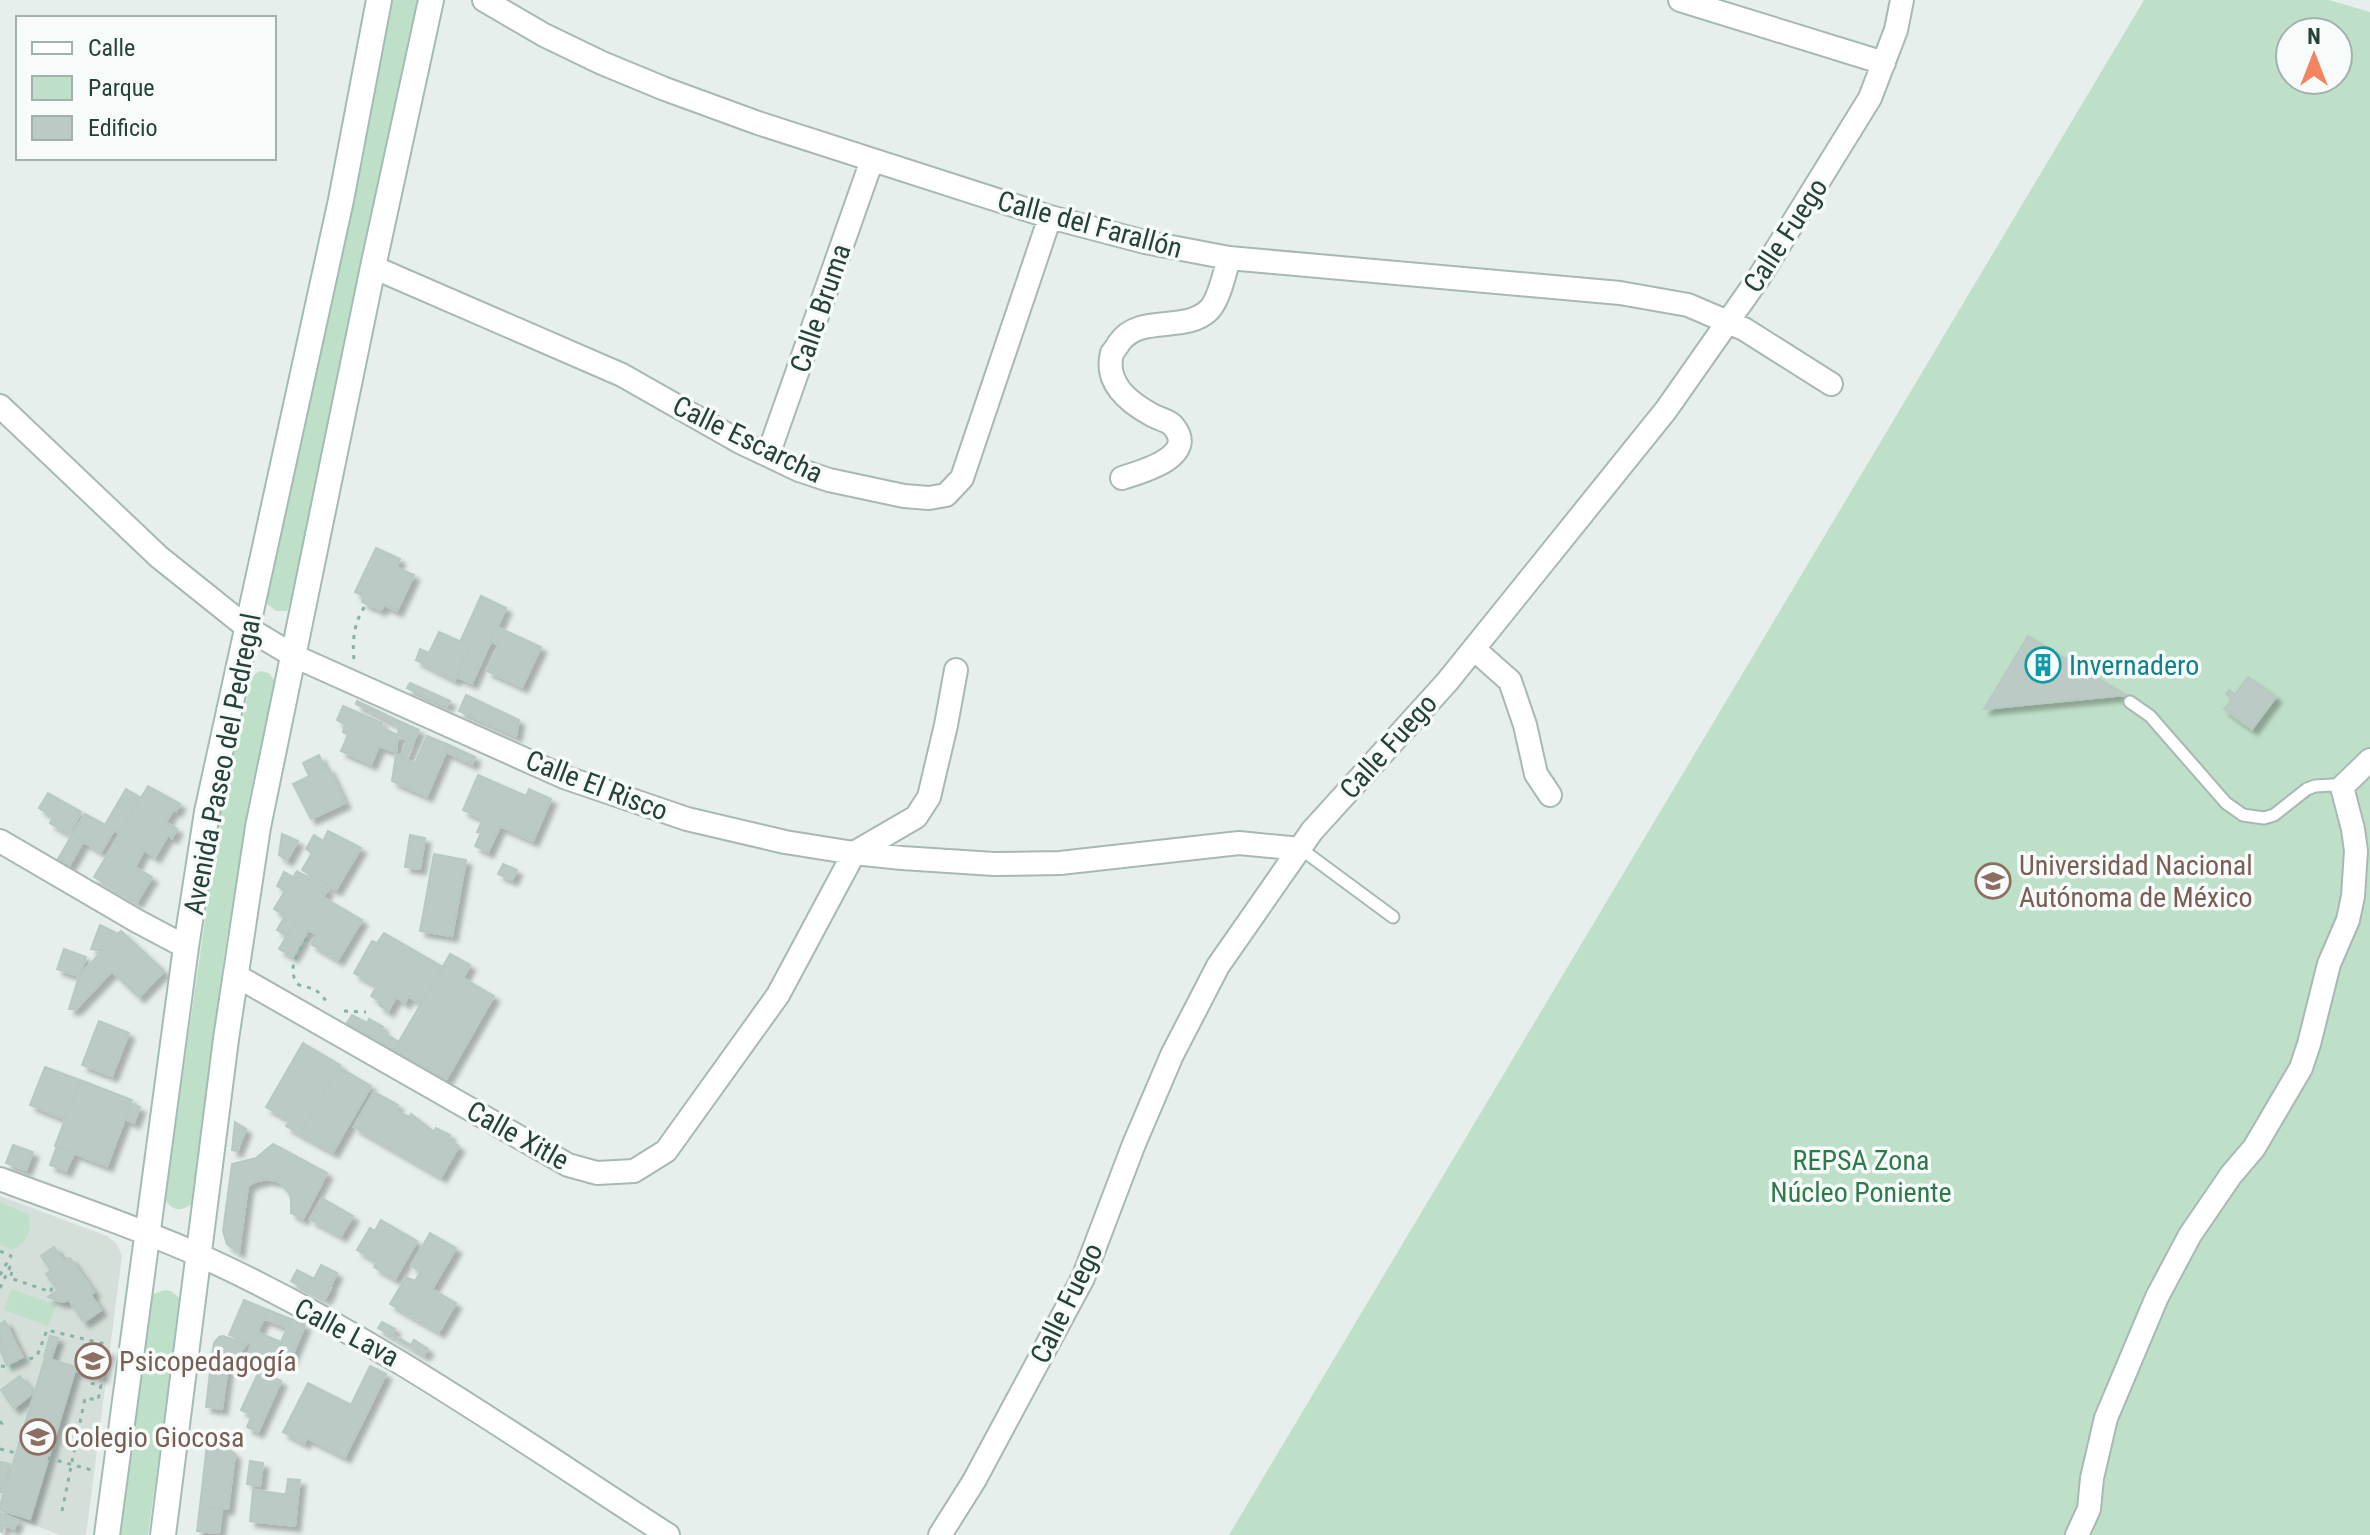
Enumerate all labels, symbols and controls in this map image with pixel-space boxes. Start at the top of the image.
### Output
legend [16,16,276,160]
north arrow [2274,16,2354,96]
text: N [2307,24,2321,49]
text: Calle [88,34,135,62]
text: Parque [88,74,155,102]
text: Edificio [88,114,158,142]
street label: Calle Fuego [1736,172,1834,299]
street label: Calle del Farallón [994,184,1186,265]
street label: Calle Bruma [783,240,858,377]
street label: Calle Escarcha [667,389,828,490]
street label: Avenida Paseo del Pedregal [177,610,268,918]
building icon: Invernadero [2024,646,2062,684]
place label: Invernadero [2069,649,2199,682]
street label: Calle Fuego [1333,687,1444,805]
street label: Calle El Risco [521,743,673,828]
place label: Universidad Nacional Autónoma de México [2019,849,2253,914]
school or university icon: Universidad Nacional Autónoma de México [1974,862,2012,900]
street label: Calle Xitle [461,1094,574,1177]
park label: REPSA Zona Núcleo Poniente [1770,1144,1952,1209]
street label: Calle Fuego [1023,1238,1110,1369]
street label: Calle Lava [289,1291,405,1374]
school or university icon: Psicopedagogía [74,1342,112,1380]
place label: Psicopedagogía [119,1345,297,1378]
school or university icon: Colegio Giocosa [19,1418,57,1456]
place label: Colegio Giocosa [64,1421,244,1454]

